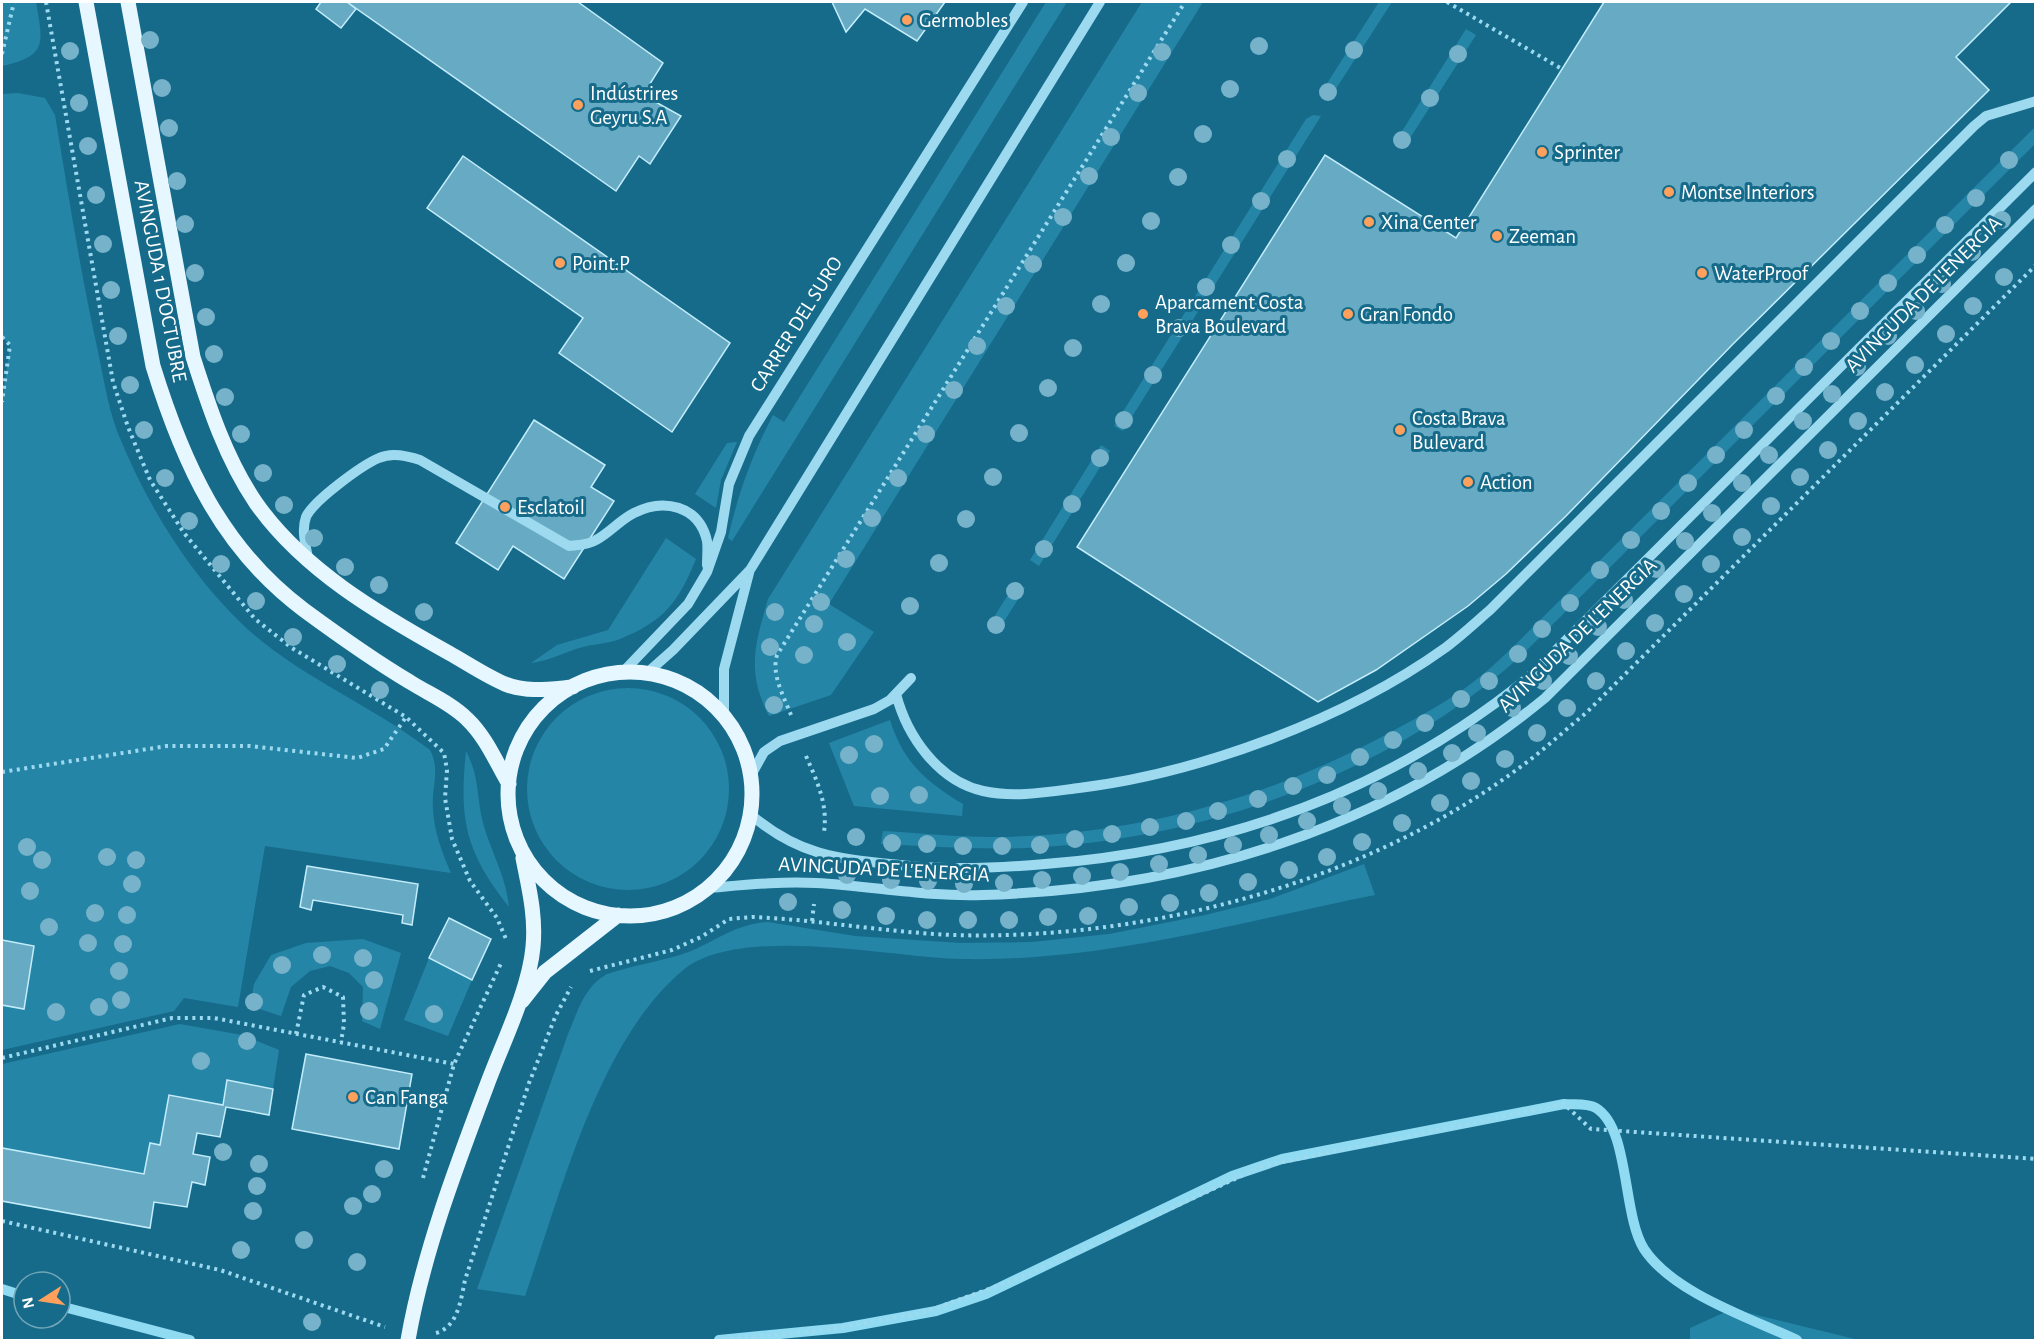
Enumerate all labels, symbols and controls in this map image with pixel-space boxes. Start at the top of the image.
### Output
place label: Germobles [919,10,1008,31]
marker: Germobles [900,13,914,27]
place label: Indústrires Geyru S.A [590,83,678,128]
marker: Indústrires Geyru S.A [571,98,585,112]
place label: Sprinter [1554,142,1620,163]
marker: Sprinter [1535,145,1549,159]
street label: AVINGUDA 1 D'OCTUBRE [131,178,190,384]
place label: Montse Interiors [1681,182,1815,203]
marker: Montse Interiors [1662,185,1676,199]
place label: Xina Center [1381,212,1477,233]
street label: AVINGUDA DE L'ENERGIA [1841,212,2006,377]
marker: Xina Center [1362,215,1376,229]
place label: Zeeman [1509,226,1576,247]
marker: Zeeman [1490,229,1504,243]
place label: Point.P [572,253,630,274]
street label: CARRER DEL SURO [746,253,846,396]
marker: Point.P [553,256,567,270]
place label: WaterProof [1714,263,1810,284]
marker: WaterProof [1695,266,1709,280]
place label: Aparcament Costa Brava Boulevard [1155,292,1304,337]
place label: Gran Fondo [1360,304,1453,325]
marker: Aparcament Costa Brava Boulevard [1136,307,1150,321]
marker: Gran Fondo [1341,307,1355,321]
place label: Costa Brava Bulevard [1412,408,1506,453]
marker: Costa Brava Bulevard [1393,423,1407,437]
place label: Action [1480,472,1533,493]
marker: Action [1461,475,1475,489]
place label: Esclatoil [517,497,585,518]
marker: Esclatoil [498,500,512,514]
street label: AVINGUDA DE L'ENERGIA [1494,554,1661,716]
street label: AVINGUDA DE L'ENERGIA [778,853,990,886]
place label: Can Fanga [365,1087,448,1108]
marker: Can Fanga [346,1090,360,1104]
north arrow [12,1270,72,1330]
text: N [19,1296,37,1310]

